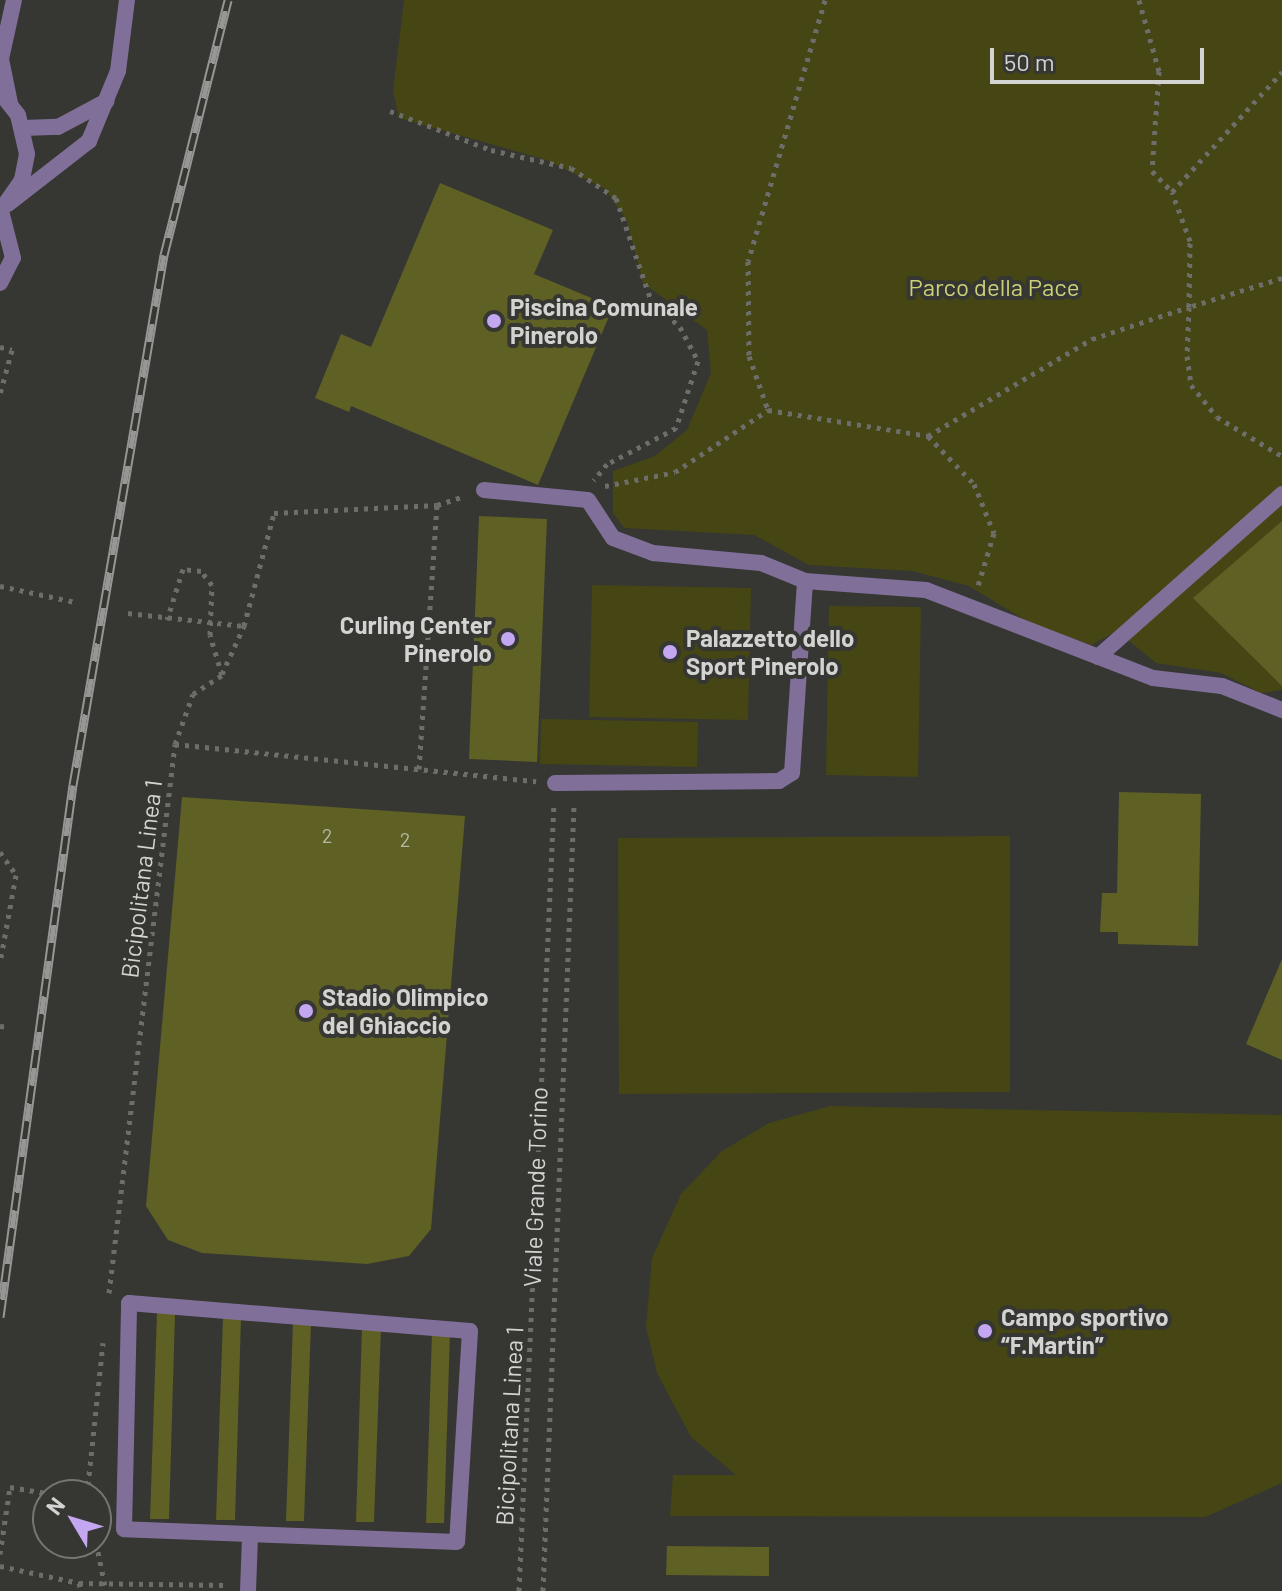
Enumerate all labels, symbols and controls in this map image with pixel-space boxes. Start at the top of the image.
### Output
scale bar [994,32,1208,82]
text: 50 m [1004,47,1055,76]
park label: Parco della Pace [909,273,1079,301]
place label: Piscina Comunale Pinerolo [510,293,698,349]
marker: Piscina Comunale Pinerolo [485,312,503,330]
place label: Curling Center Pinerolo [340,611,492,667]
place label: Palazzetto dello Sport Pinerolo [686,624,854,680]
marker: Curling Center Pinerolo [499,630,517,648]
marker: Palazzetto dello Sport Pinerolo [661,643,679,661]
street label: Bicipolitana Linea 1 [115,778,167,980]
house number: 2 [322,823,332,847]
house number: 2 [400,827,410,851]
place label: Stadio Olimpico del Ghiaccio [322,983,489,1039]
marker: Stadio Olimpico del Ghiaccio [297,1002,315,1020]
street label: Viale Grande Torino [517,1086,553,1288]
place label: Campo sportivo “F.Martin” [1001,1303,1169,1359]
marker: Campo sportivo “F.Martin” [976,1322,994,1340]
street label: Bicipolitana Linea 1 [489,1326,529,1526]
north arrow [32,1479,112,1559]
text: N [40,1492,69,1519]

